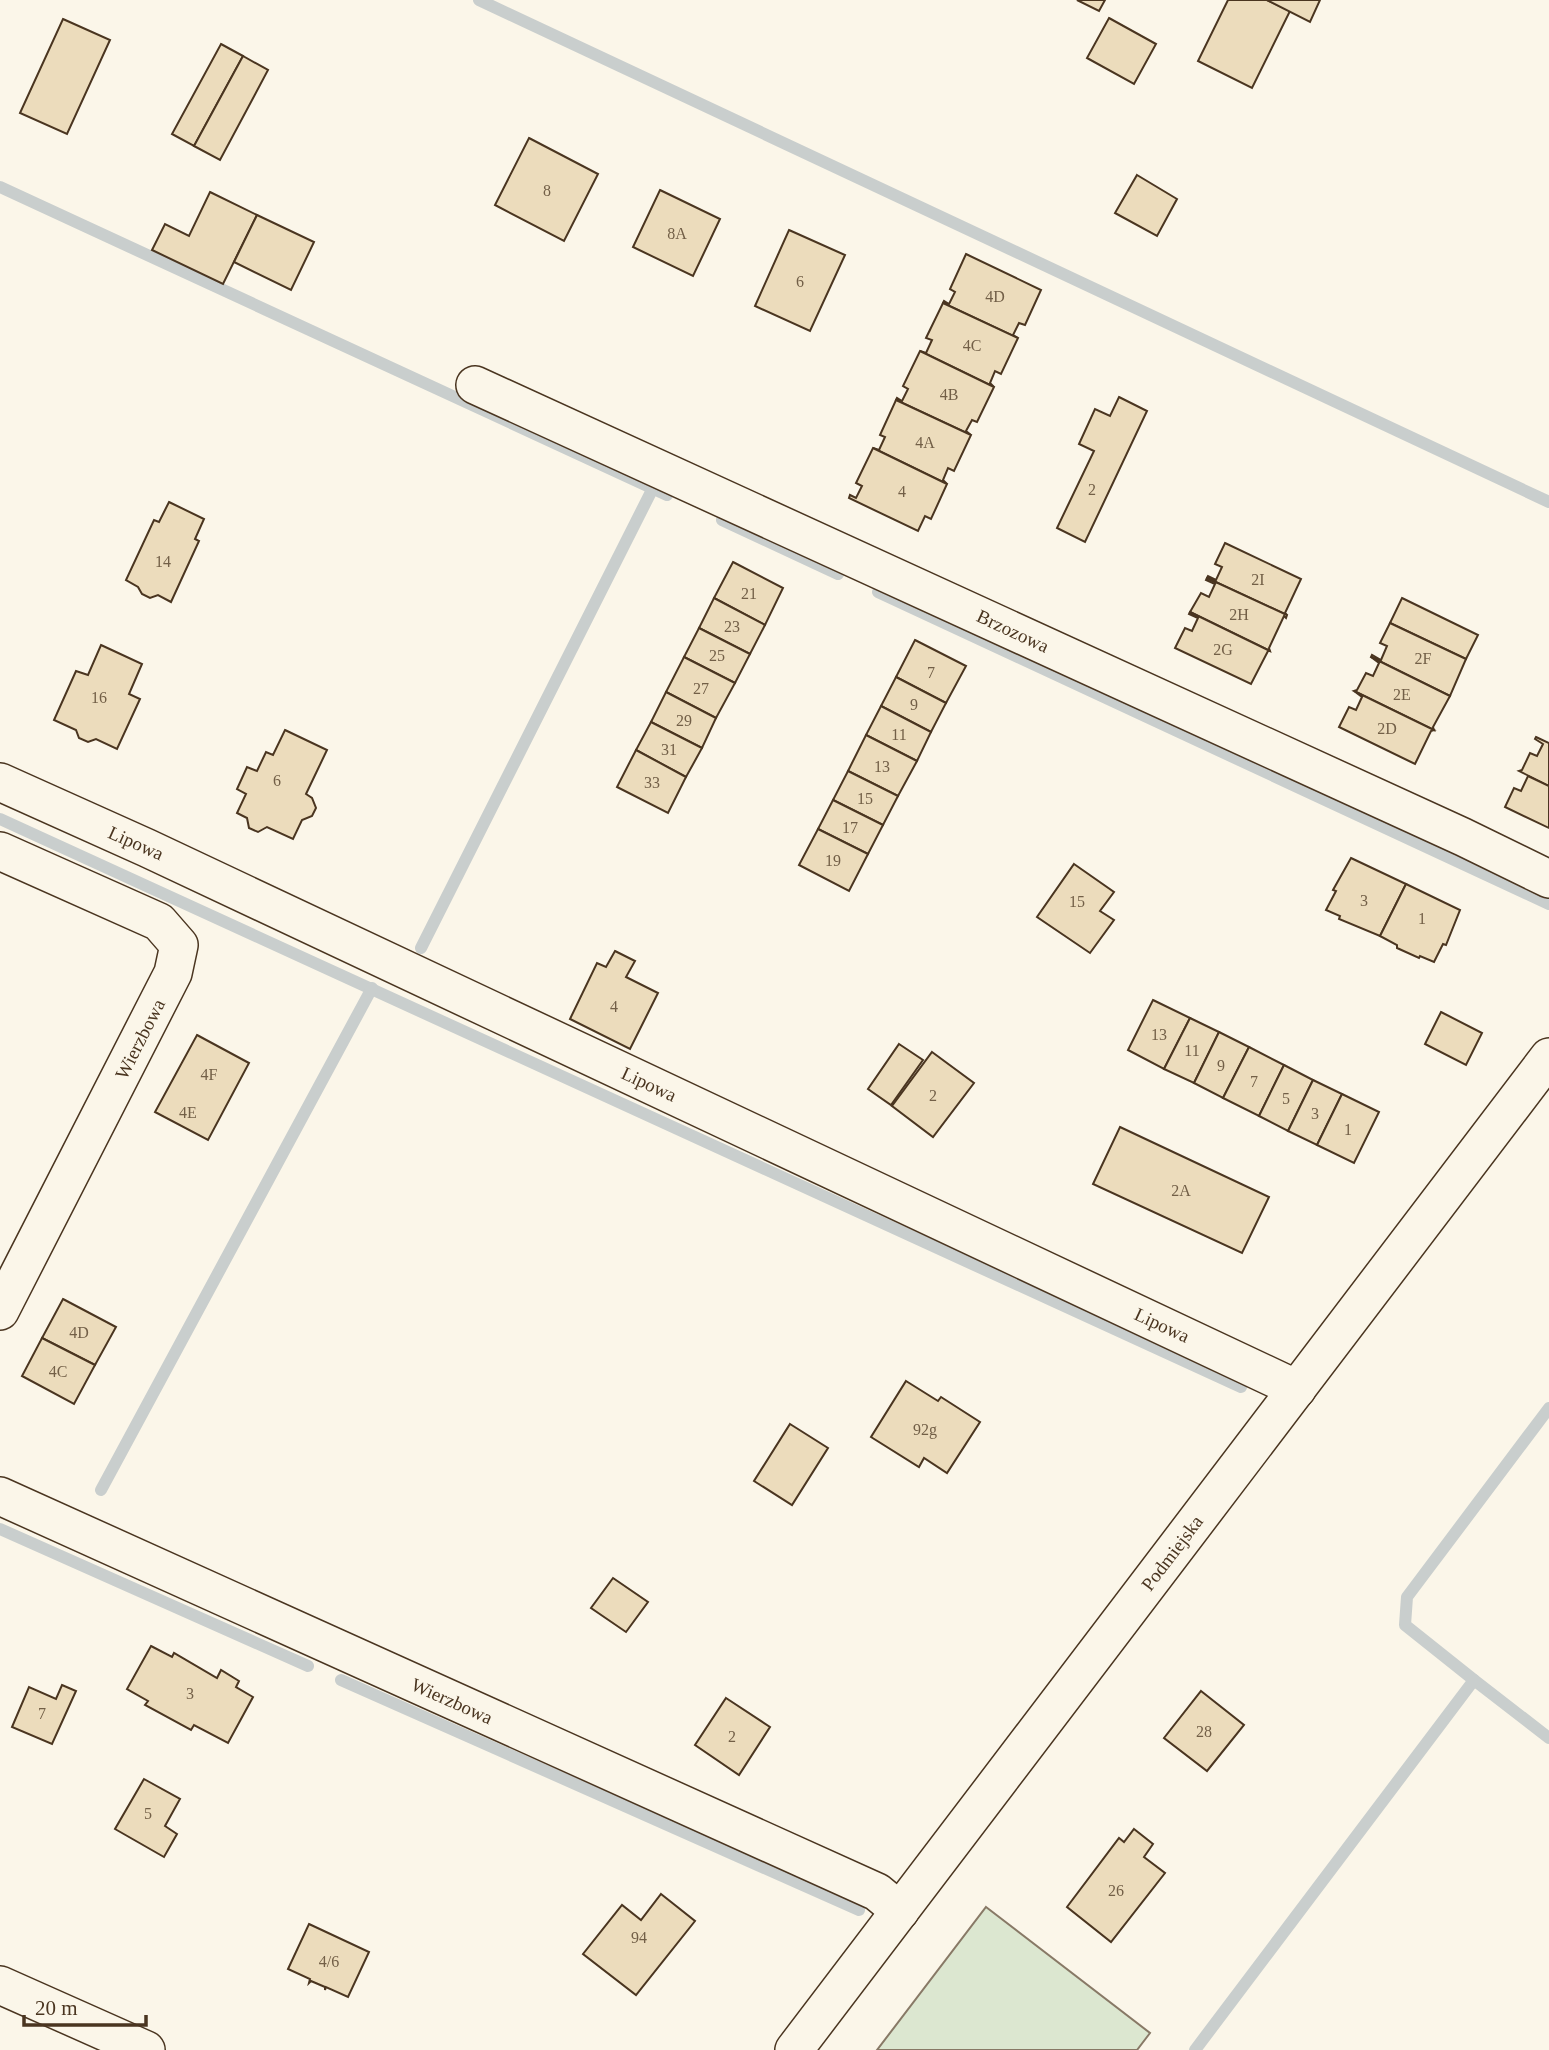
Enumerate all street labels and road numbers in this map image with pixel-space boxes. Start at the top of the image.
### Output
street label: Brzozowa [974,605,1053,657]
street label: Lipowa [105,822,167,865]
street label: Wierzbowa [111,995,169,1082]
street label: Lipowa [618,1062,680,1106]
street label: Lipowa [1131,1303,1193,1347]
street label: Podmiejska [1137,1511,1207,1595]
street label: Wierzbowa [408,1674,496,1728]

